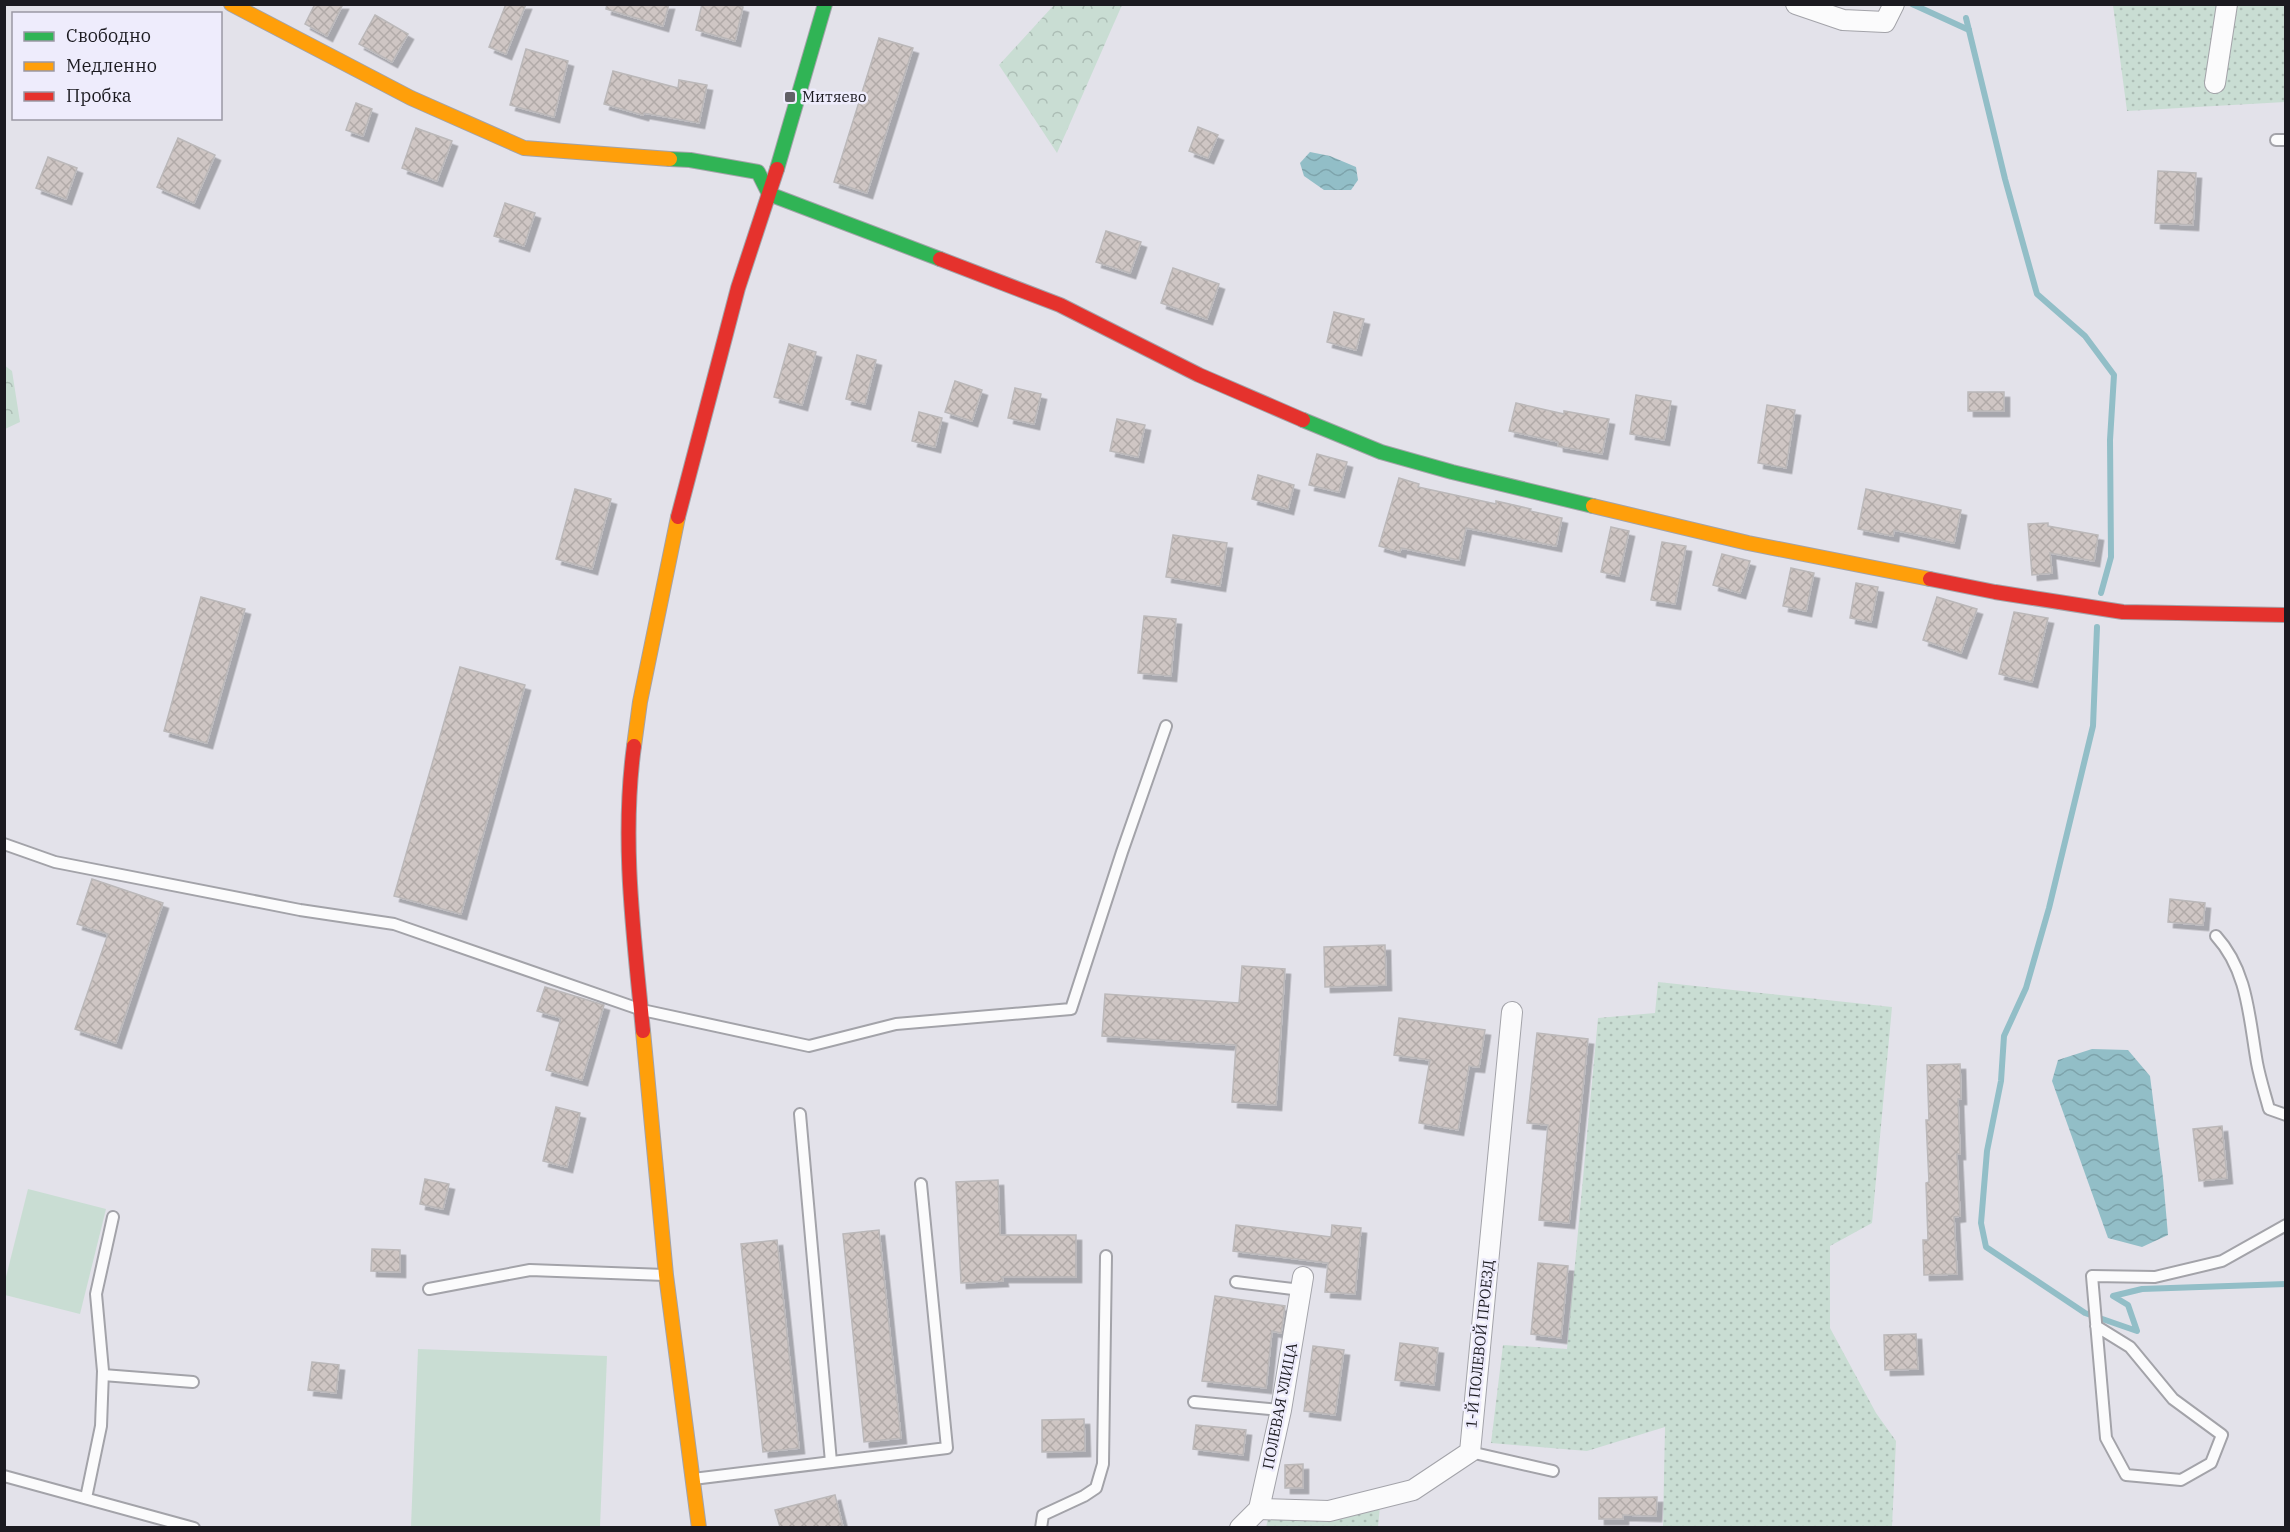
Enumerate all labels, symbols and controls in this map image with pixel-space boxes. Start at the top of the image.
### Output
legend [12,12,222,120]
text: Свободно [66,24,151,47]
text: Медленно [66,54,157,77]
text: Пробка [66,84,132,107]
place label: Митяево [802,87,867,106]
marker: Митяево [783,90,797,104]
street label: 1-Й ПОЛЕВОЙ ПРОЕЗД [1461,1259,1498,1429]
street label: ПОЛЕВАЯ УЛИЦА [1258,1340,1301,1471]

